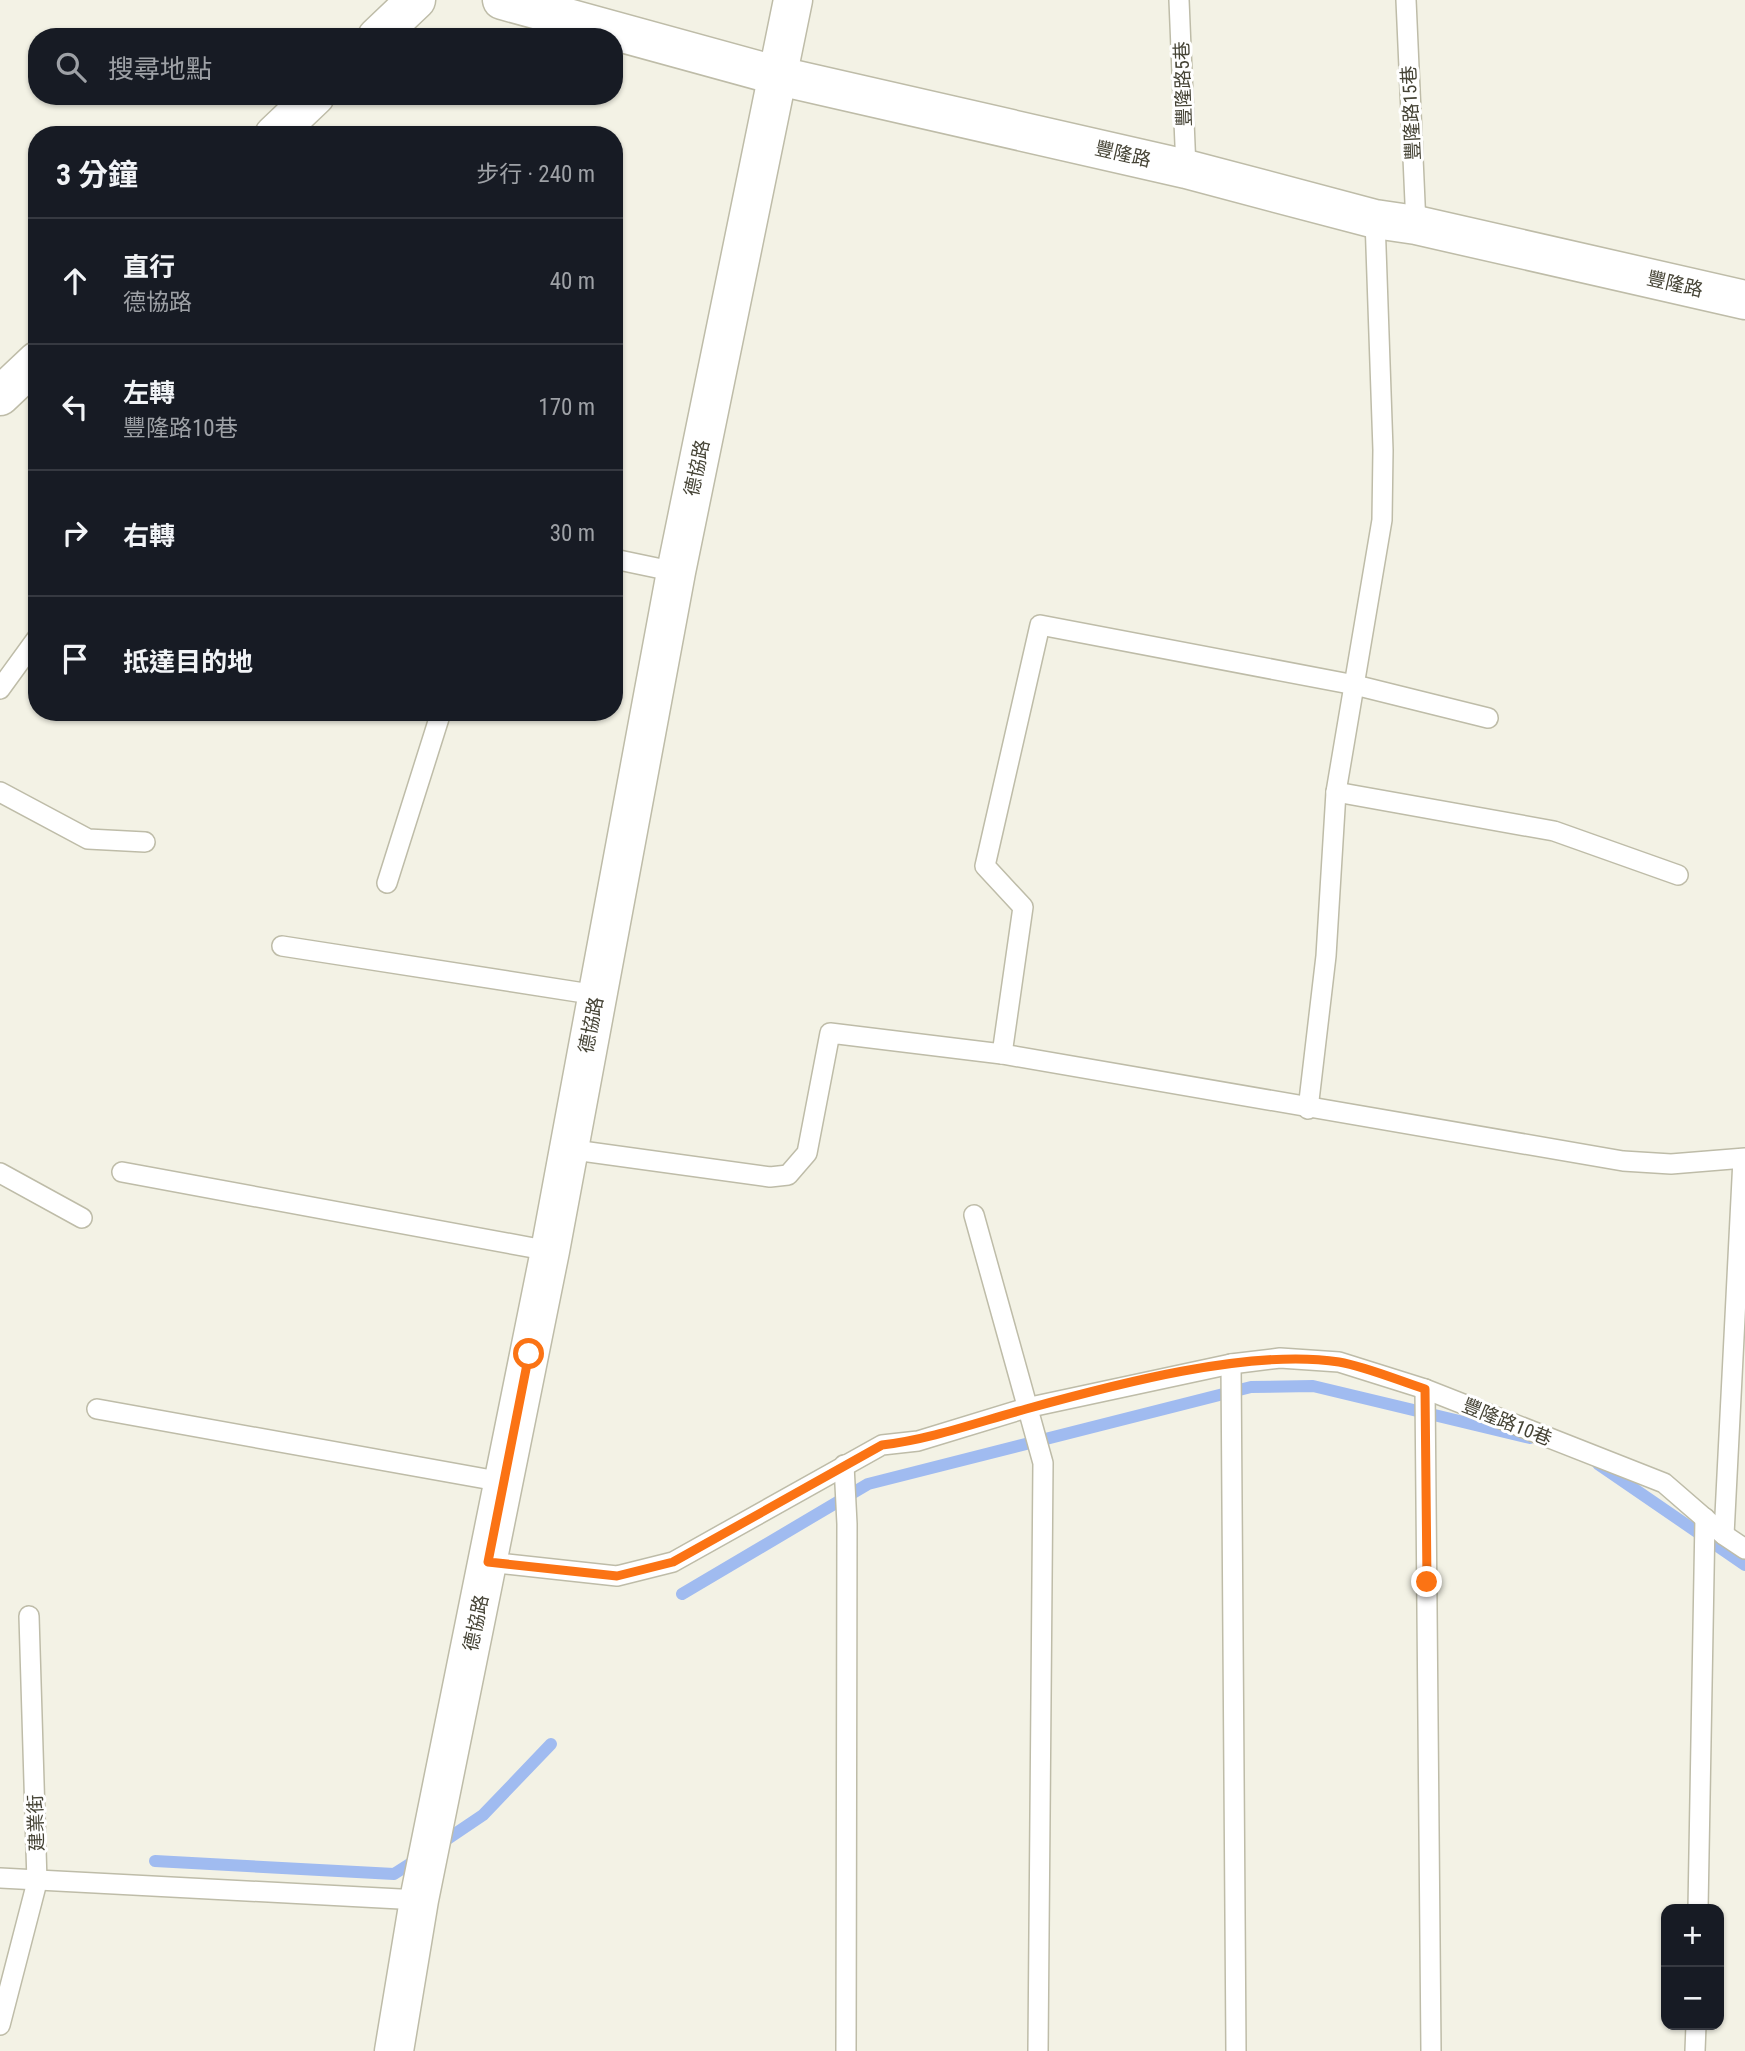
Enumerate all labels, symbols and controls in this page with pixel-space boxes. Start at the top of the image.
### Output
search box [28,28,623,105]
street label: 豐隆路5巷 [1170,41,1196,127]
icon: search [52,48,90,86]
text: 搜尋地點 [108,54,212,84]
street label: 豐隆路15巷 [1397,65,1425,161]
street label: 豐隆路 [1093,136,1153,172]
text: 3 分鐘 [56,157,138,192]
text: 步行 · 240 m [476,161,595,188]
text: 直行 [123,252,175,282]
icon: ahead [56,262,94,300]
street label: 豐隆路 [1645,266,1705,302]
text: 40 m [550,268,595,295]
text: 德協路 [123,289,192,316]
text: 左轉 [123,378,175,408]
icon: left [56,388,94,426]
text: 170 m [538,394,595,421]
text: 豐隆路10巷 [123,415,238,442]
street label: 德協路 [680,438,714,498]
icon: right [56,514,94,552]
text: 30 m [550,520,595,547]
text: 右轉 [123,521,175,551]
icon: arrive [56,640,94,678]
text: 抵達目的地 [123,647,253,677]
street label: 德協路 [574,995,608,1055]
route start [513,1338,544,1369]
street label: 豐隆路10巷 [1459,1394,1555,1450]
route end [1411,1566,1442,1597]
street label: 德協路 [459,1593,493,1653]
street label: 建業街 [24,1794,48,1852]
map controls [1661,1904,1724,2030]
button: + [1661,1904,1724,1967]
button: − [1661,1967,1724,2030]

